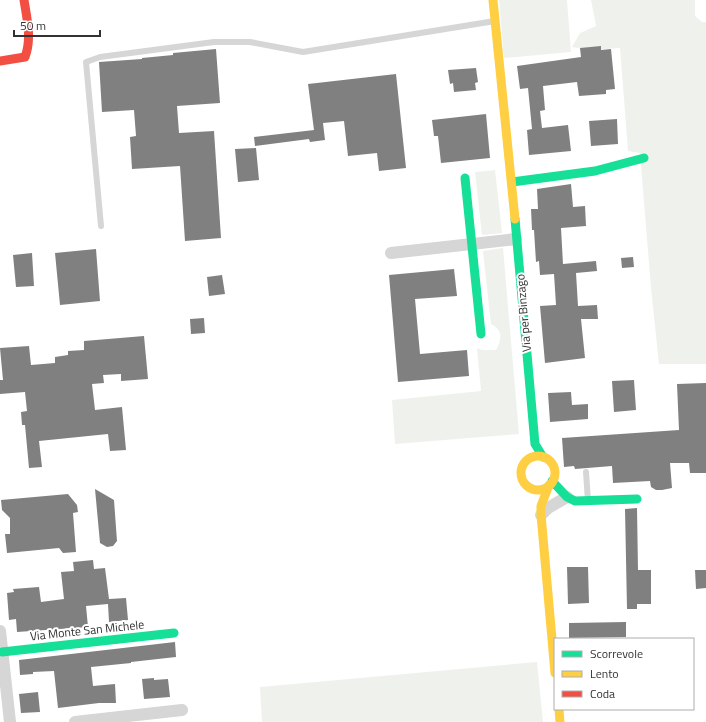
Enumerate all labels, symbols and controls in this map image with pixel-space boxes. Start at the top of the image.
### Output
scale bar [14,12,100,38]
text: 50 m [20,16,46,35]
street label: Via per Binzago [510,273,536,353]
street label: Via Monte San Michele [29,615,145,645]
legend [554,638,694,710]
text: Scorrevole [590,644,643,663]
text: Lento [590,664,619,683]
text: Coda [590,684,615,703]

